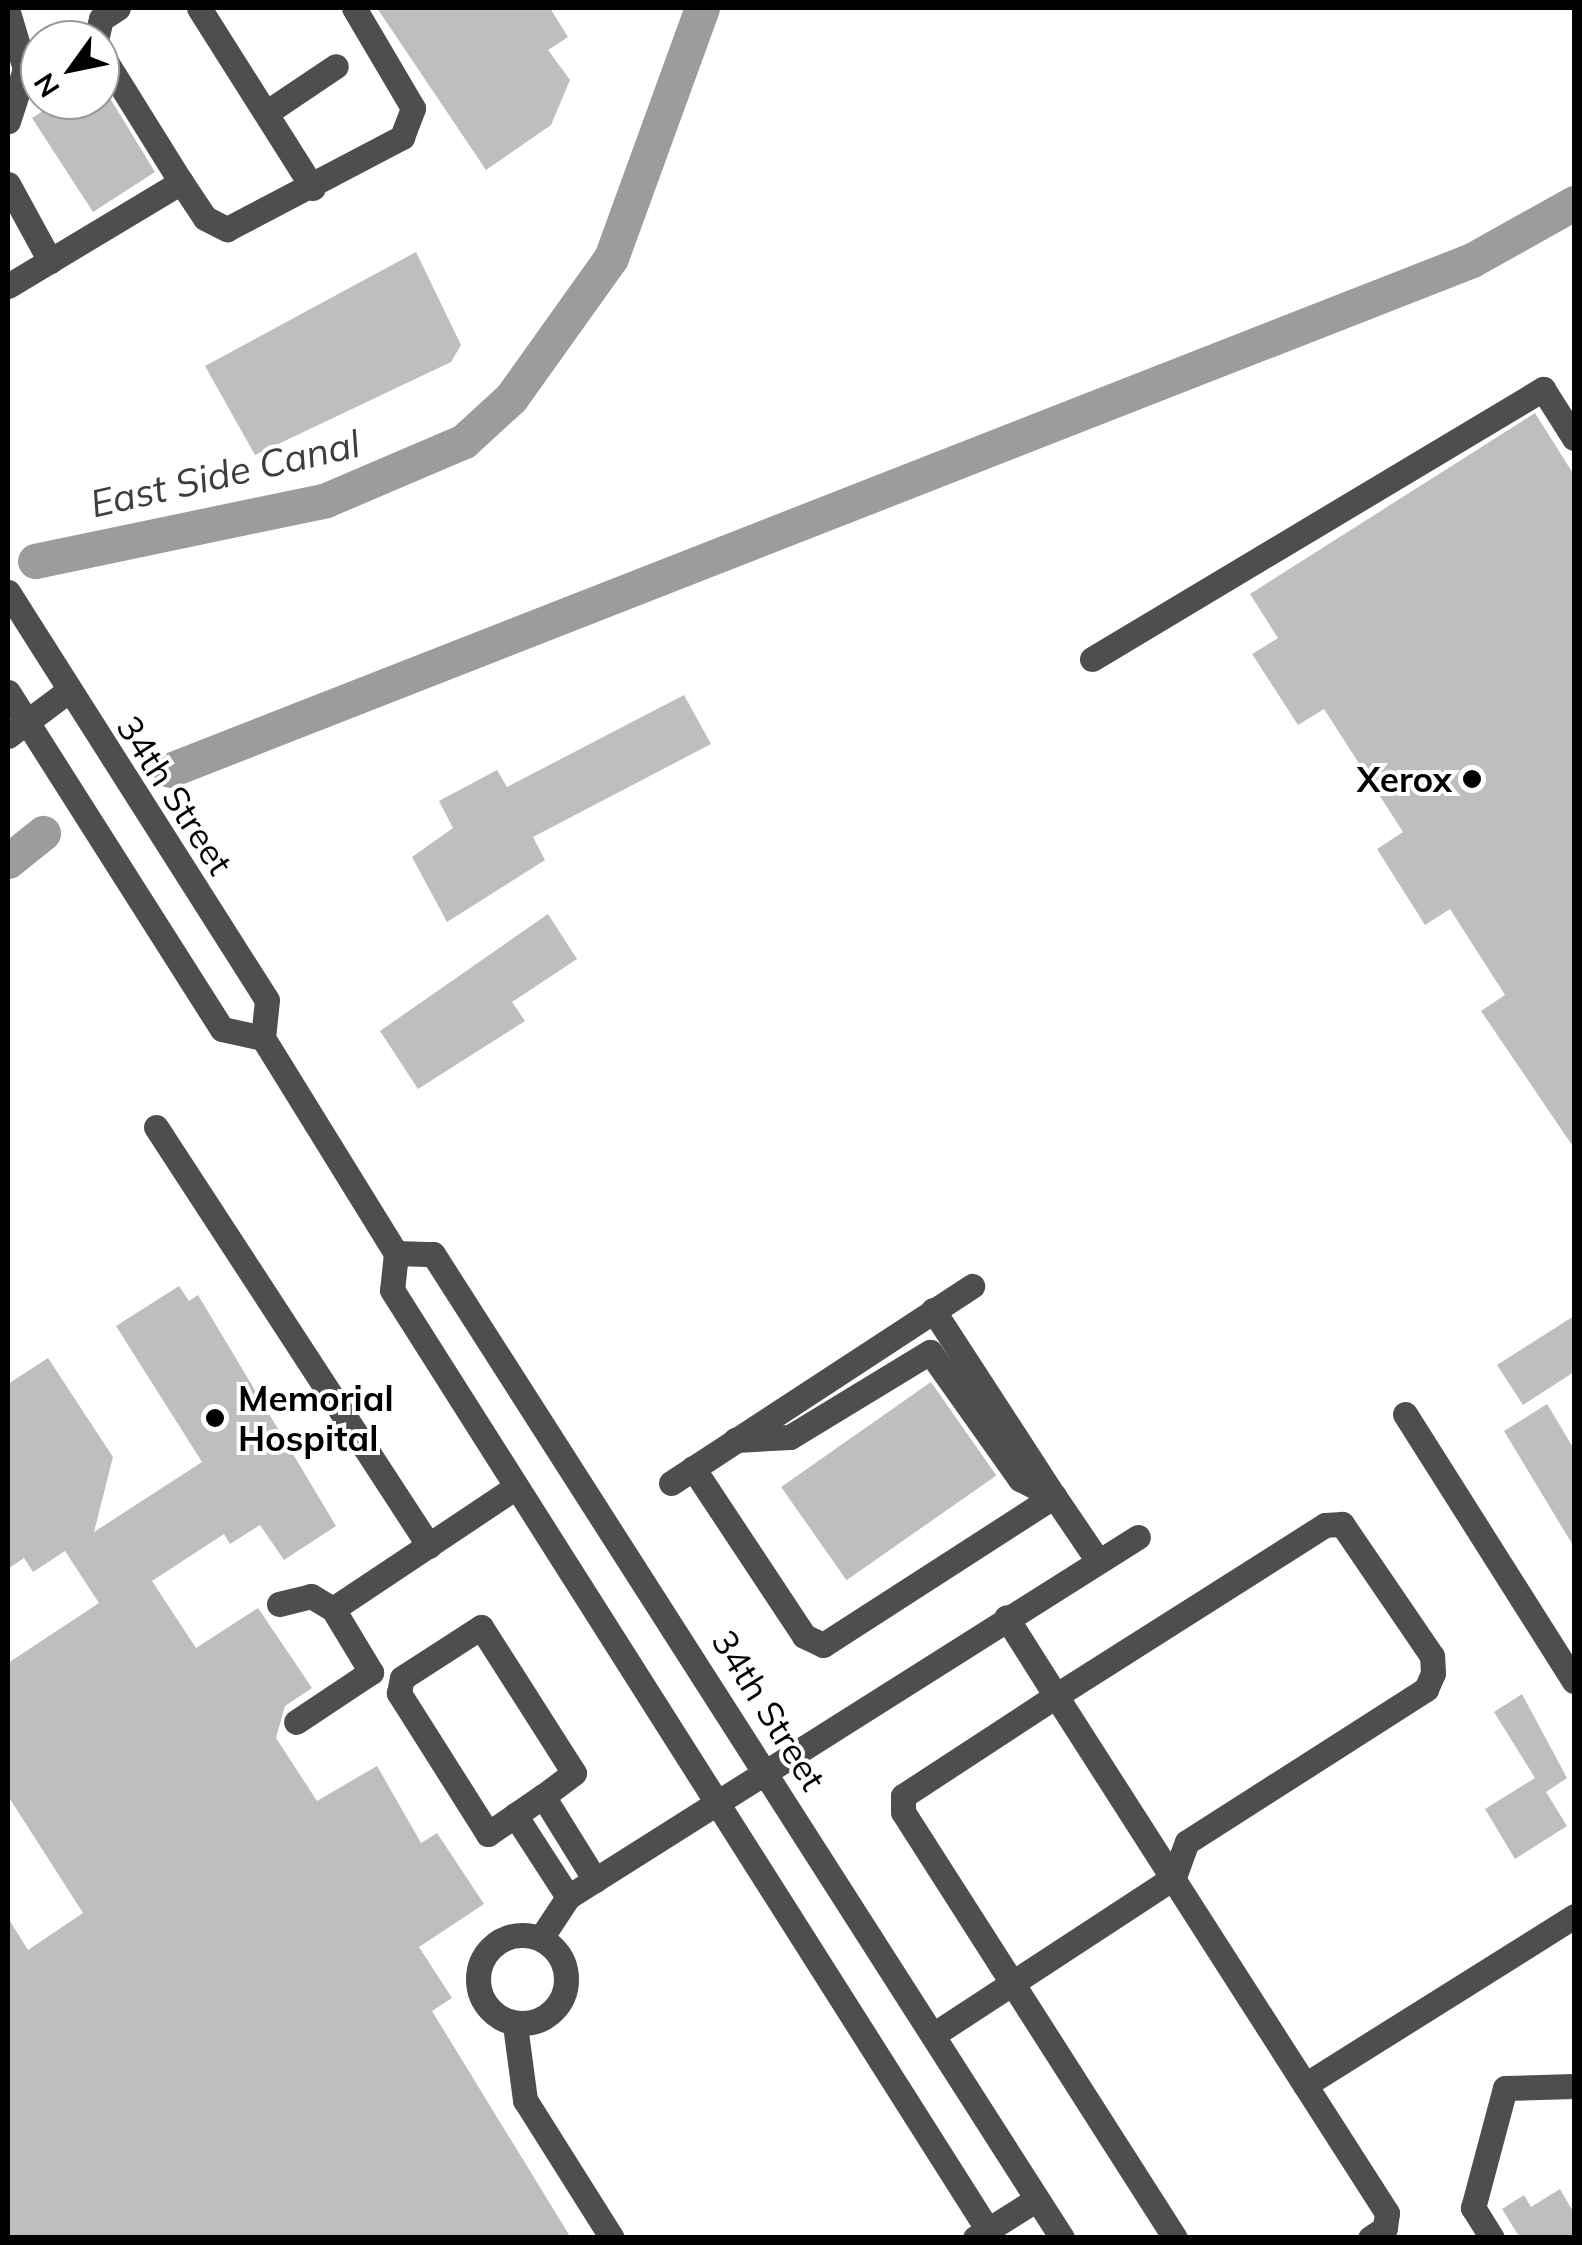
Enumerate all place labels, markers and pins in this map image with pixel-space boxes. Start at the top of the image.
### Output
place label: Xerox [1357,758,1452,800]
marker: Xerox [1461,768,1483,790]
place label: Memorial Hospital [238,1377,394,1459]
marker: Memorial Hospital [202,1405,228,1431]

